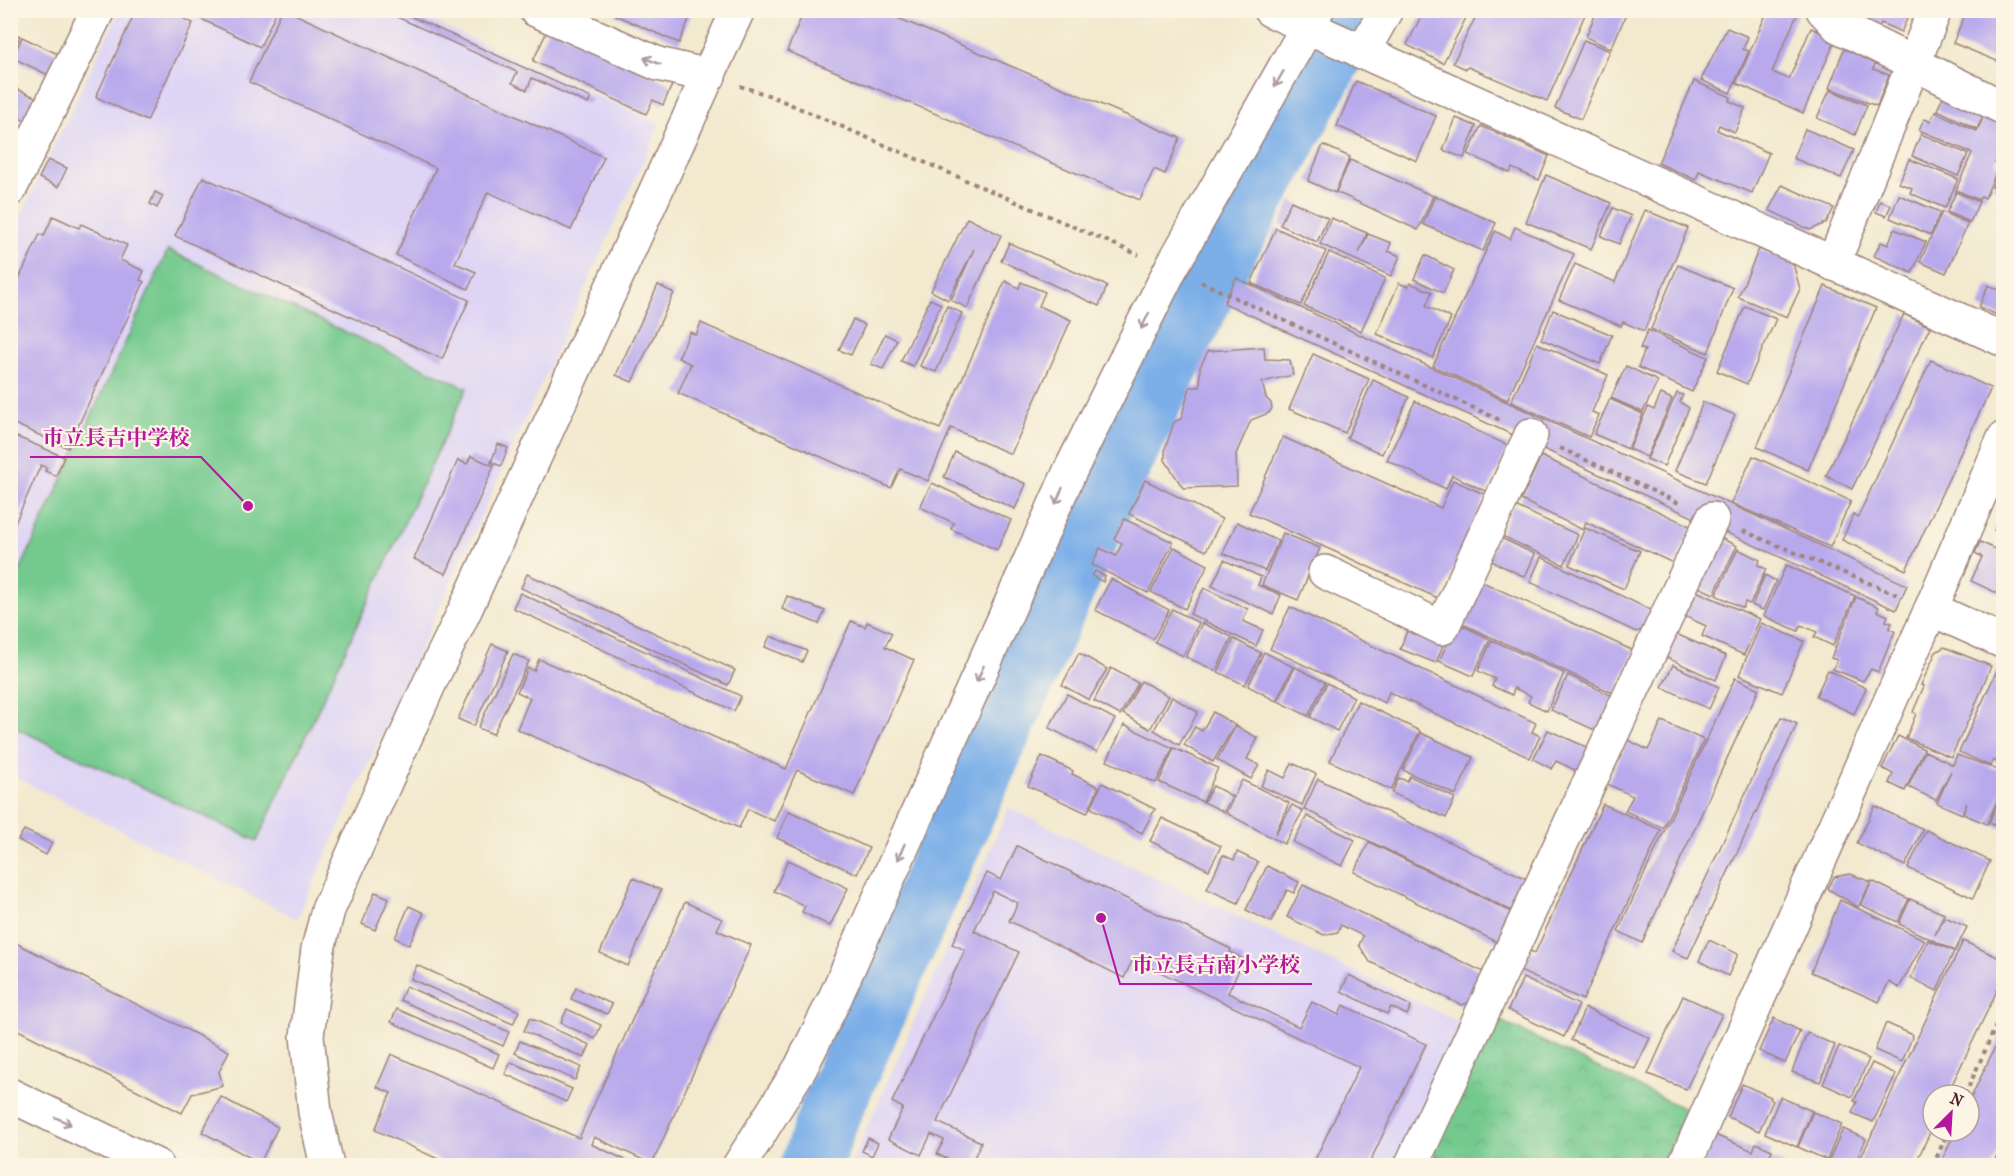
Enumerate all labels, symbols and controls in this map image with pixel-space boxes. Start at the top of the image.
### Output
one-way arrow [644,55,662,66]
one-way arrow [1273,70,1285,87]
one-way arrow [1138,311,1150,329]
callout: 市立長吉中学校 [30,418,201,457]
text: 市立長吉中学校 [43,426,190,450]
one-way arrow [1053,486,1064,504]
one-way arrow [974,664,985,683]
one-way arrow [894,843,906,861]
callout: 市立長吉南小学校 [1120,945,1312,984]
text: 市立長吉南小学校 [1132,953,1300,977]
north arrow [1921,1083,1981,1143]
text: N [1947,1089,1967,1111]
one-way arrow [54,1115,72,1127]

